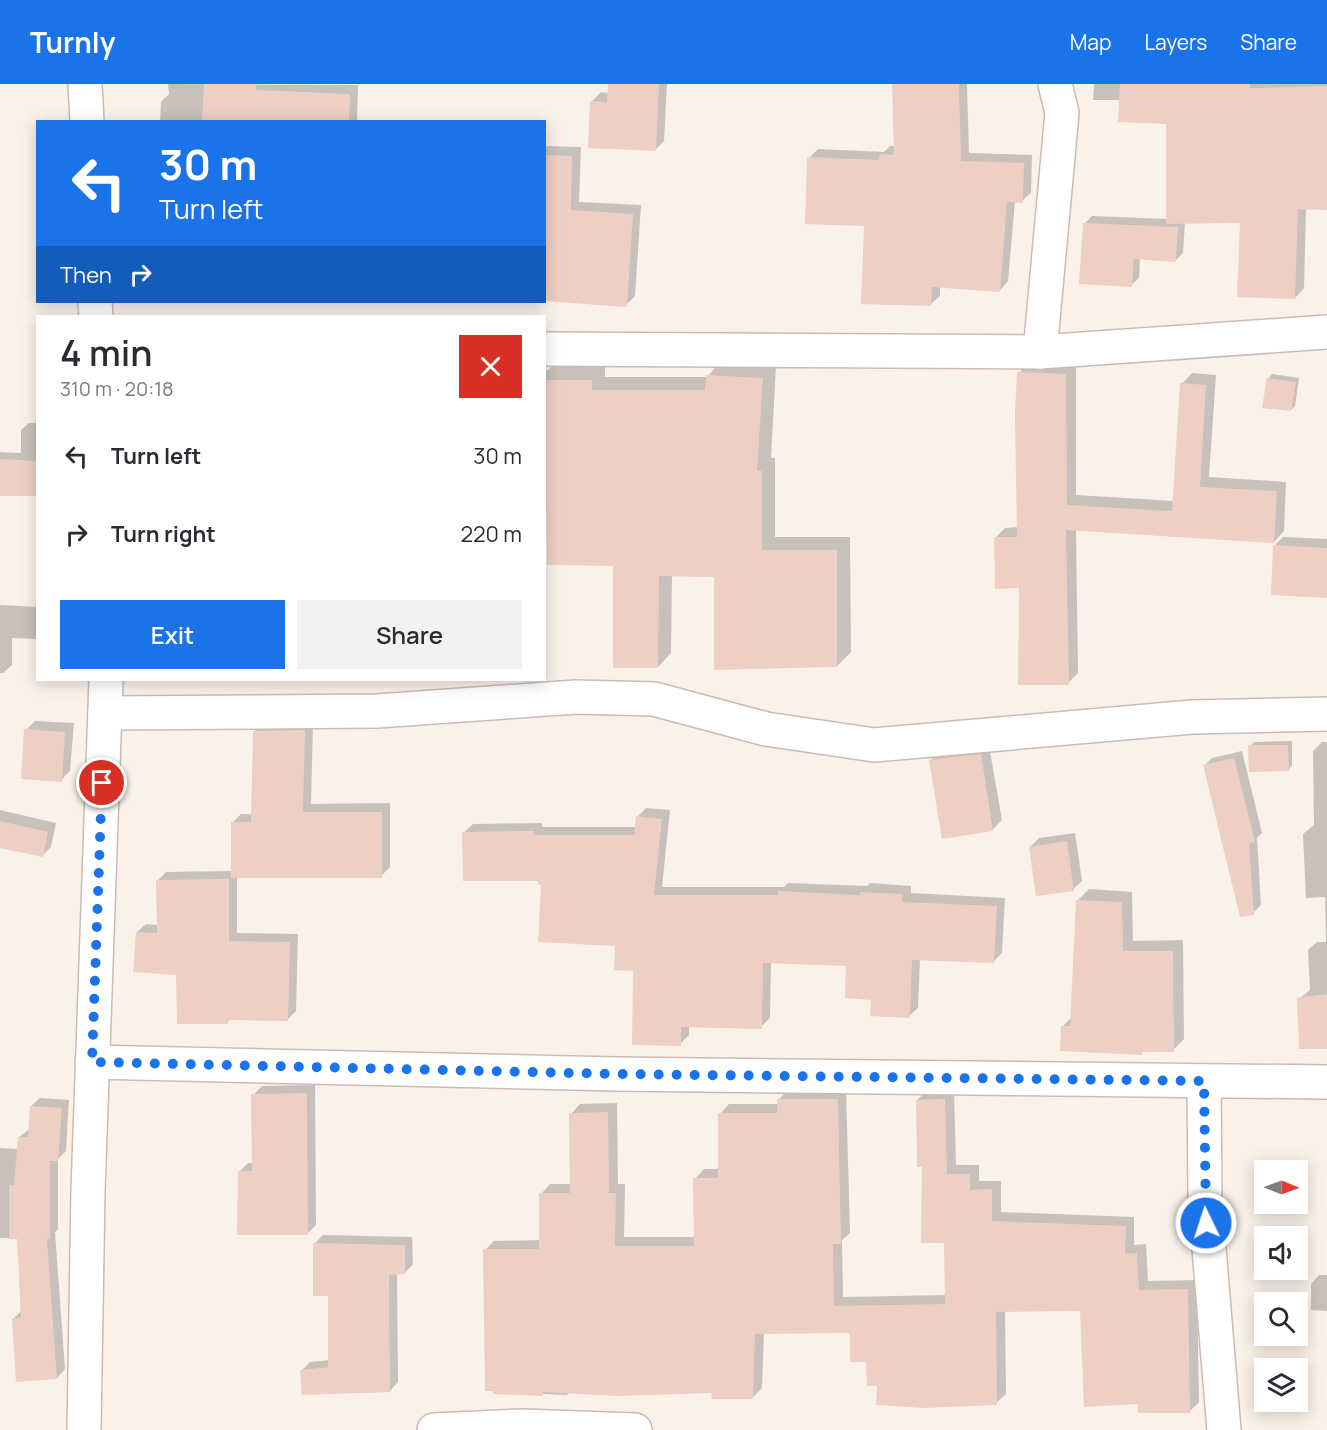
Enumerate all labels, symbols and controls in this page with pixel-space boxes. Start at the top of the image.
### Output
text: Turnly [30,23,115,61]
text: Map [1070,28,1111,56]
text: Layers [1144,28,1207,56]
text: Share [1240,28,1297,56]
text: 30 m [159,135,257,193]
icon: left [60,144,138,222]
text: Turn left [159,190,263,227]
icon: right [124,258,157,291]
text: Then [60,260,112,290]
text: 4 min [60,328,152,377]
button: close [459,335,522,398]
text: 310 m · 20:18 [60,375,174,402]
icon: left [60,440,93,473]
text: Turn left [111,441,201,471]
text: 30 m [473,441,522,471]
icon: right [60,518,93,551]
text: Turn right [111,519,216,549]
text: 220 m [460,519,522,549]
button: Exit [60,600,285,669]
button: Share [297,600,522,669]
pin [76,757,127,808]
icon: arrive [85,766,118,799]
north arrow [1254,1160,1308,1214]
map controls [1254,1160,1308,1412]
position arrow [1174,1191,1238,1255]
button: sound [1254,1226,1308,1280]
button: search [1254,1292,1308,1346]
button: layers [1254,1358,1308,1412]

